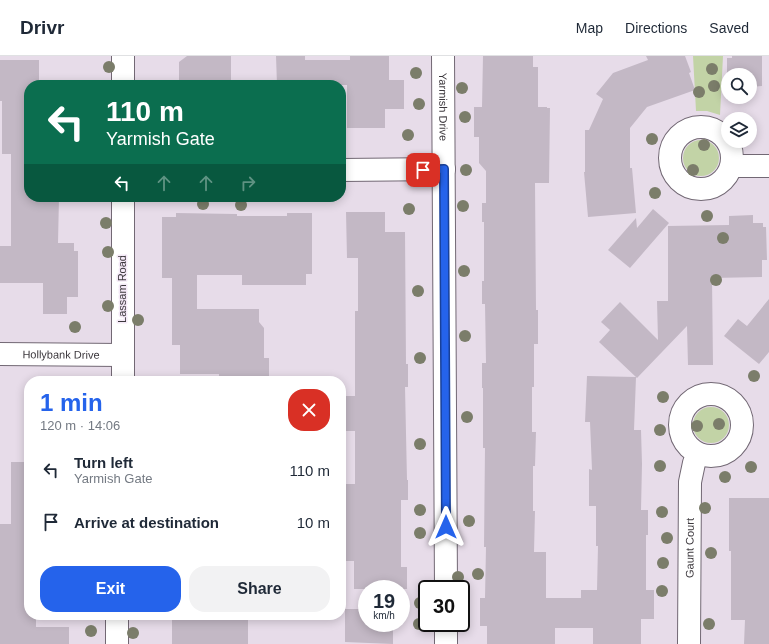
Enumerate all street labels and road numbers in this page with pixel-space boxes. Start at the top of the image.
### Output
street label: Yarmish Drive [437,73,449,141]
street label: Lassam Road [116,255,128,323]
street label: Hollybank Drive [22,348,100,361]
street label: Gaunt Court [683,518,696,578]

